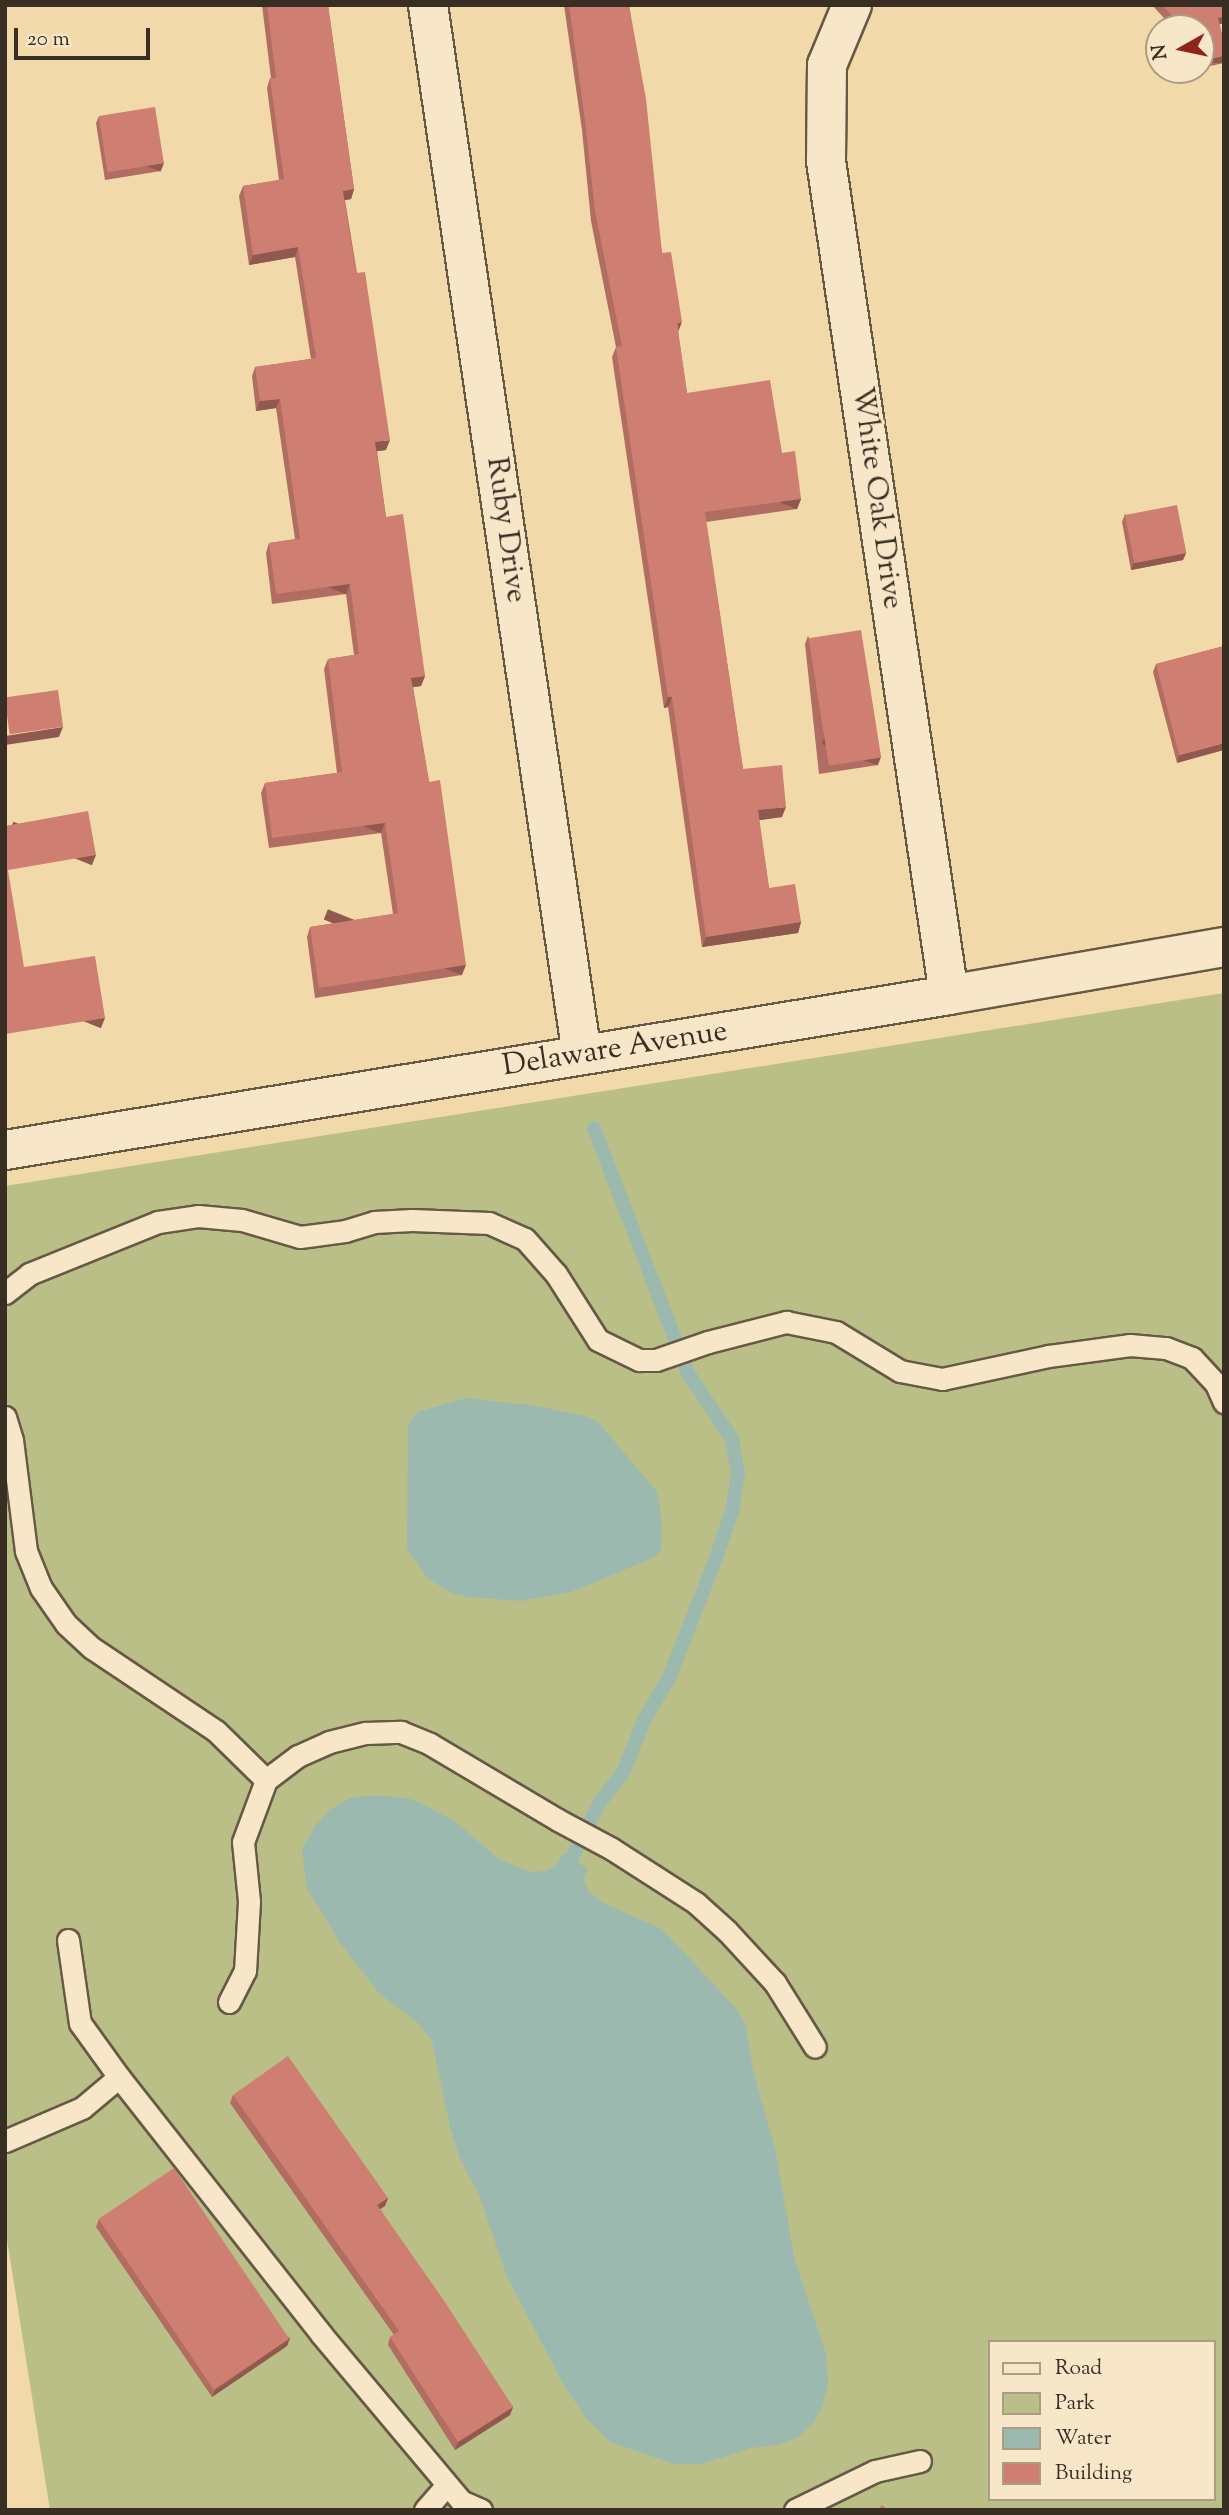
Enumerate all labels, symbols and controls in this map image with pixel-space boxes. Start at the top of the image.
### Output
scale bar [18,14,154,58]
north arrow [1145,14,1215,84]
text: 20 m [27,25,70,55]
text: N [1146,42,1175,62]
street label: White Oak Drive [843,384,909,612]
street label: Ruby Drive [477,455,533,605]
street label: Delaware Avenue [500,1014,730,1086]
legend [988,2340,1215,2501]
text: Road [1055,2354,1102,2384]
text: Park [1055,2389,1095,2419]
text: Water [1055,2424,1111,2454]
text: Building [1055,2459,1132,2489]

